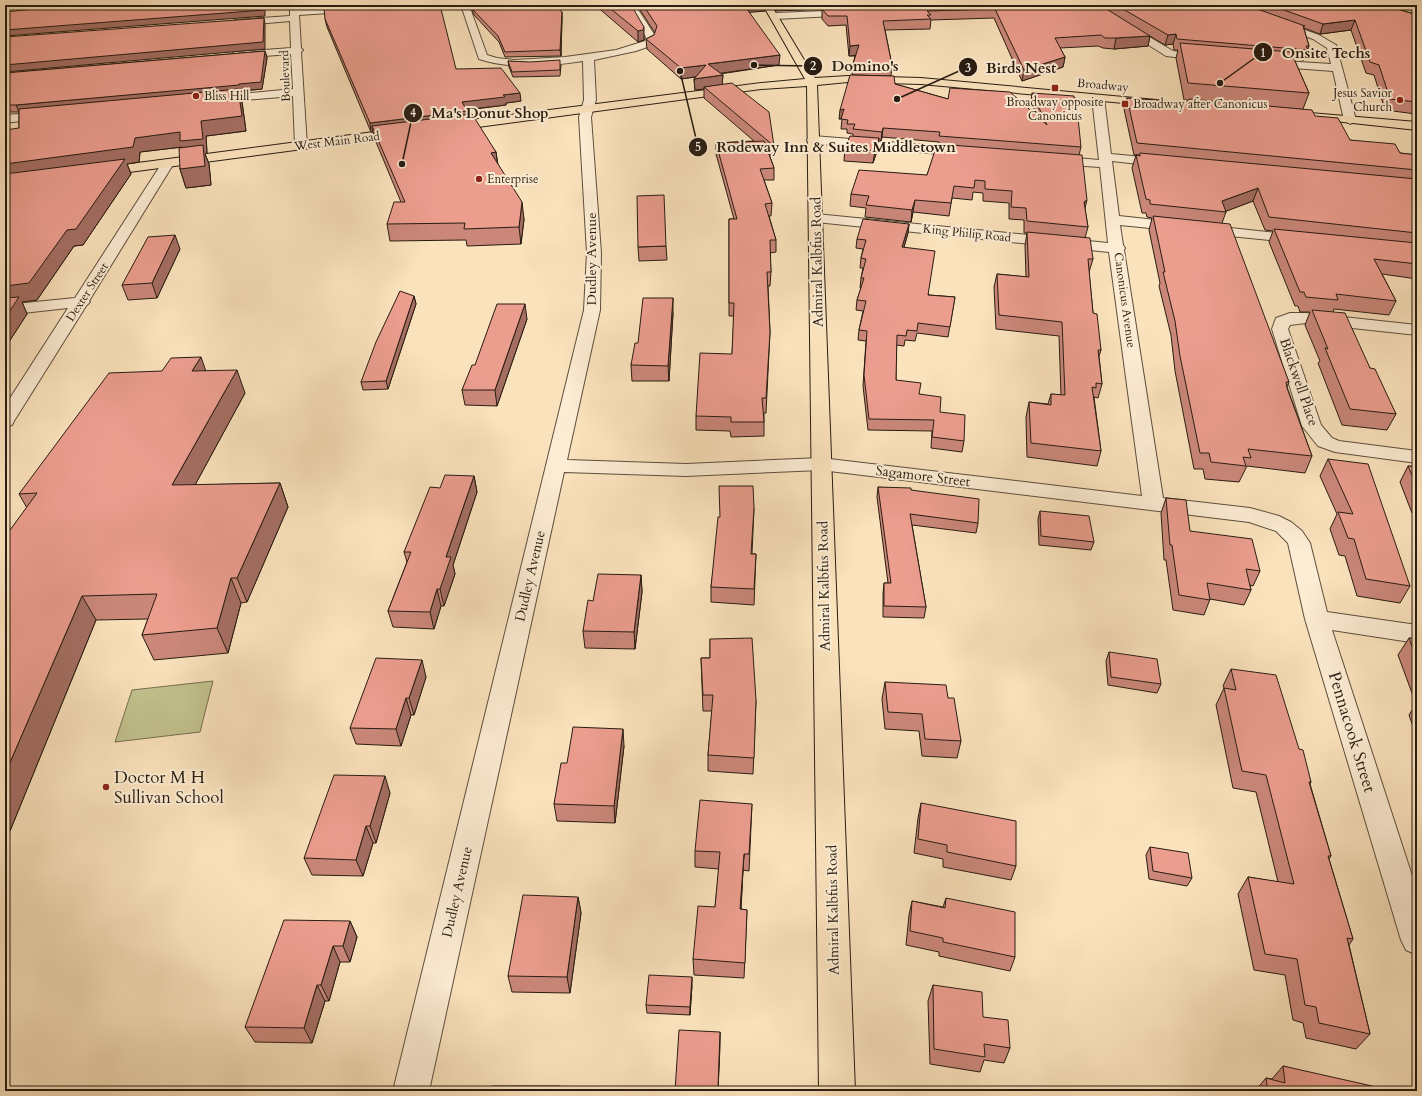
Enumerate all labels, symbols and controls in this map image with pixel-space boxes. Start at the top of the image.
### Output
callout: Onsite Techs [1253,39,1378,66]
text: Onsite Techs [1282,43,1370,63]
text: 1 [1260,45,1266,61]
street label: Boulevard [276,49,294,102]
callout: Domino's [803,52,906,79]
callout: Birds Nest [958,54,1065,81]
text: Domino's [831,56,899,76]
text: 2 [810,58,816,74]
text: Birds Nest [986,58,1057,78]
text: 3 [965,60,971,76]
street label: Broadway [1077,75,1130,95]
marker: Broadway opposite Canonicus [1050,83,1060,93]
place label: Jesus Savior Church [1331,85,1393,115]
place label: Bliss Hill [204,88,249,104]
marker: Bliss Hill [191,91,201,101]
place label: Broadway opposite Canonicus [1006,94,1104,124]
marker: Jesus Savior Church [1395,95,1405,105]
place label: Broadway after Canonicus [1133,96,1268,112]
marker: Broadway after Canonicus [1120,99,1130,109]
callout: Ma's Donut Shop [403,100,556,127]
text: Ma's Donut Shop [431,103,549,123]
text: 4 [410,105,416,121]
street label: West Main Road [292,128,381,154]
callout: Rodeway Inn & Suites Middletown [688,133,964,160]
text: Rodeway Inn & Suites Middletown [716,137,956,157]
text: 5 [695,139,701,155]
place label: Enterprise [487,171,538,187]
marker: Enterprise [474,174,484,184]
street label: Admiral Kalbfus Road [806,196,828,327]
street label: Dudley Avenue [582,213,601,305]
street label: King Philip Road [922,220,1012,246]
street label: Canonicus Avenue [1110,251,1140,349]
street label: Dexter Street [62,259,112,324]
street label: Blackwell Place [1275,335,1323,429]
street label: Sagamore Street [875,461,972,491]
street label: Admiral Kalbfus Road [813,520,835,651]
street label: Dudley Avenue [510,529,550,623]
street label: Pennacook Street [1323,669,1381,796]
place label: Doctor M H Sullivan School [114,766,224,809]
marker: Doctor M H Sullivan School [101,782,111,792]
street label: Admiral Kalbfus Road [822,844,844,975]
street label: Dudley Avenue [437,845,477,939]

